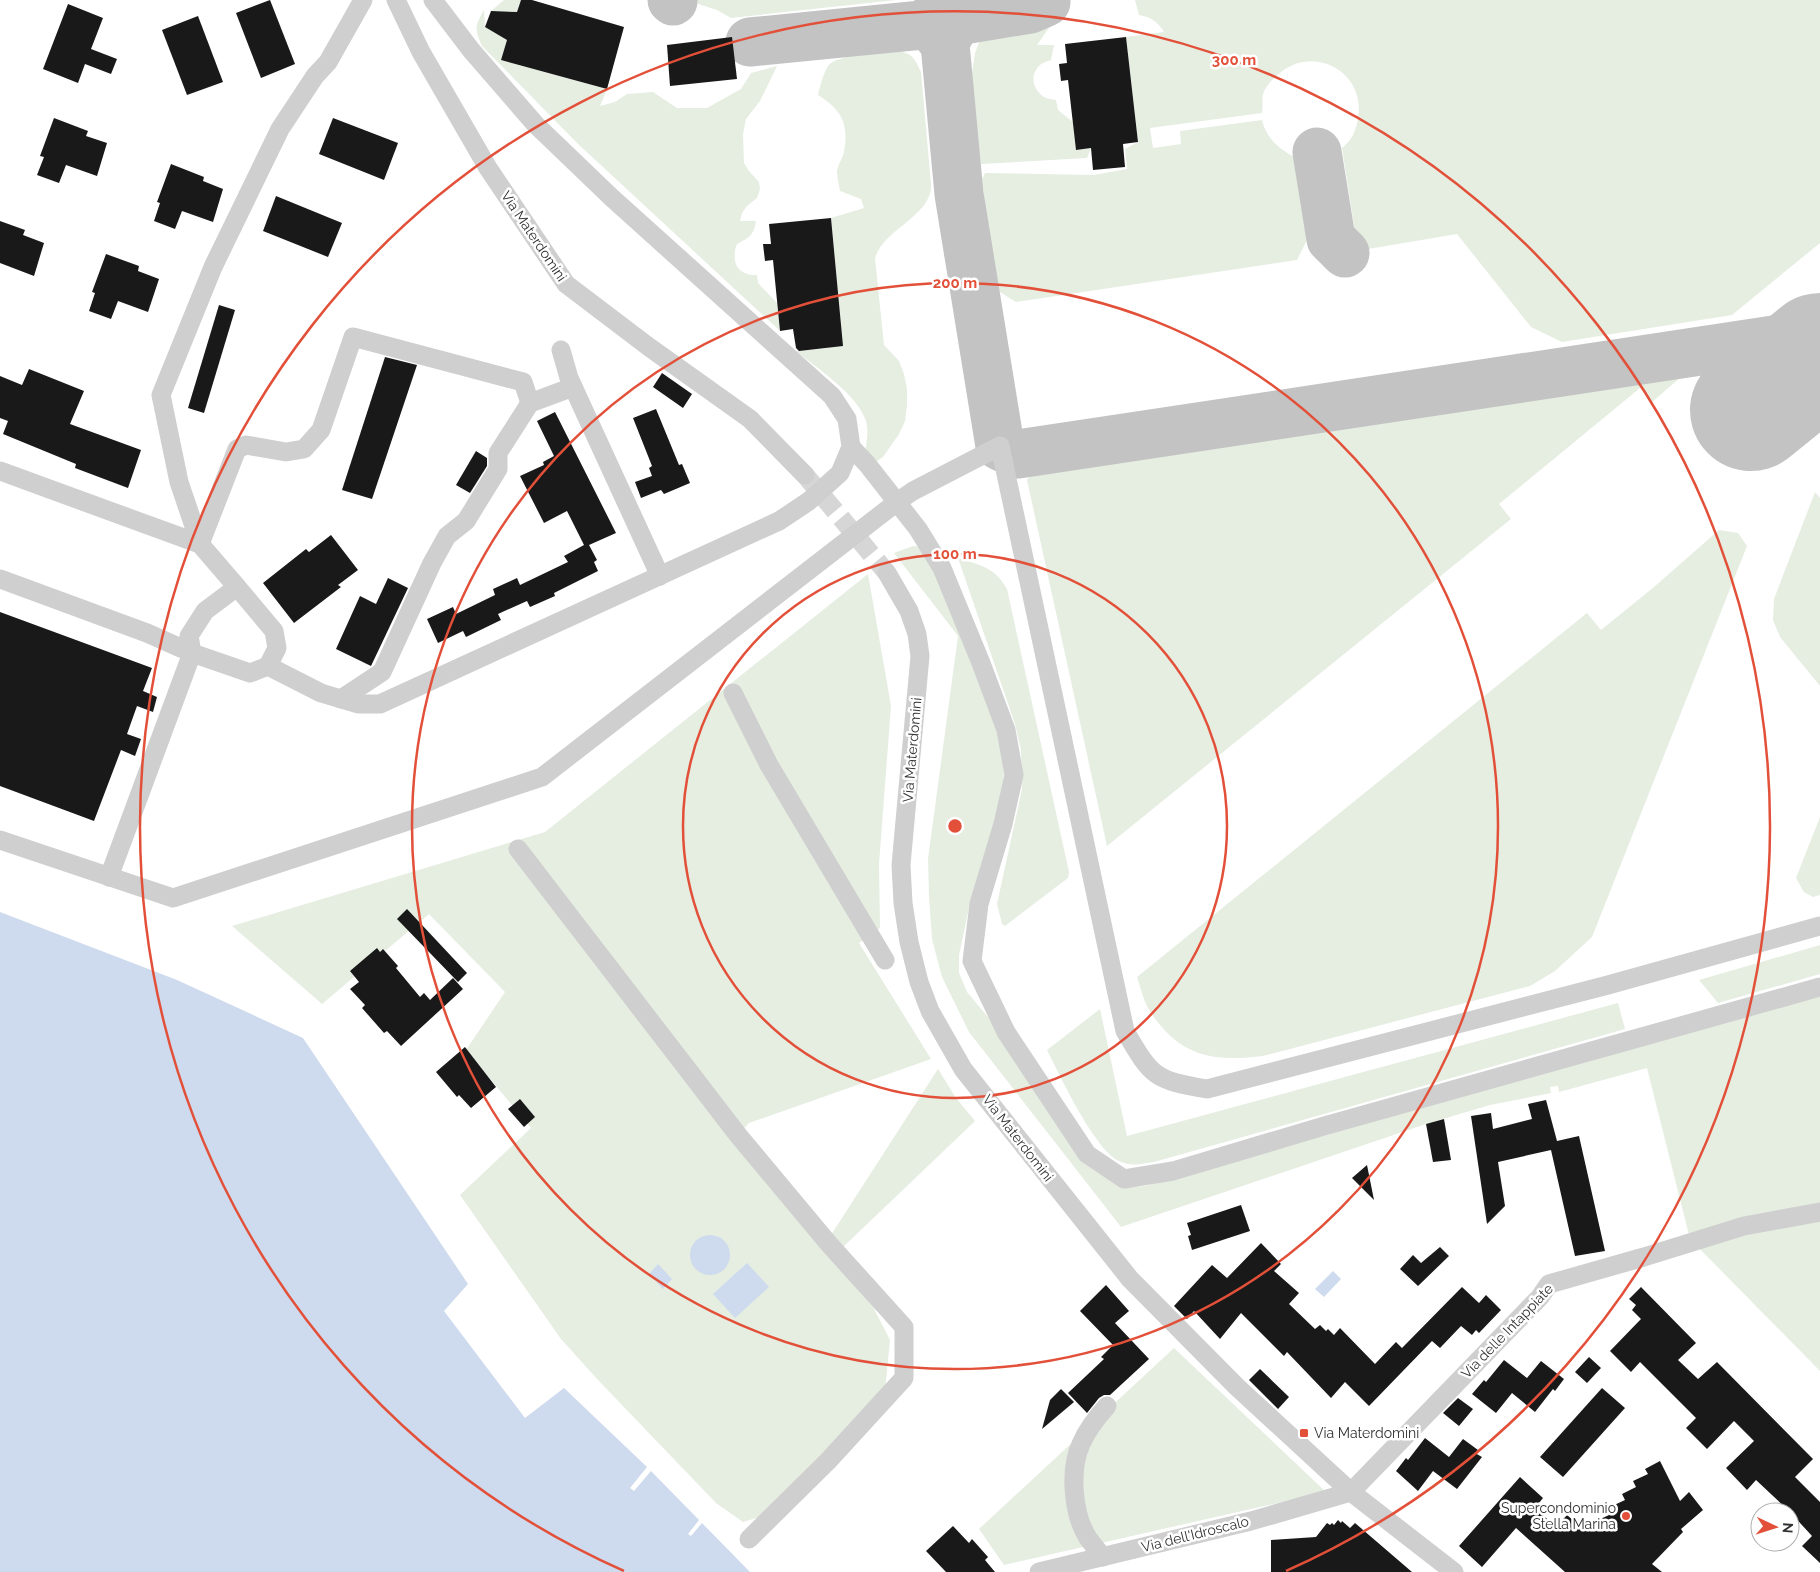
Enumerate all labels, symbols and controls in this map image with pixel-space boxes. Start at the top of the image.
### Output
text: 300 m [1212,51,1256,69]
street label: Via Materdomini [498,188,570,284]
text: 200 m [933,274,977,292]
text: 100 m [933,545,977,563]
street label: Via Materdomini [899,697,925,803]
centre of rings [946,817,964,835]
street label: Via Materdomini [979,1092,1057,1184]
street label: Via delle Intappiate [1458,1281,1556,1381]
place label: Via Materdomini [1314,1425,1419,1441]
marker: Via Materdomini [1298,1427,1310,1439]
place label: Supercondominio Stella Marina [1501,1500,1616,1532]
north arrow [1750,1502,1800,1552]
marker: Supercondominio Stella Marina [1620,1510,1632,1522]
street label: Via dell'Idroscalo [1140,1513,1250,1555]
text: N [1780,1522,1796,1534]

